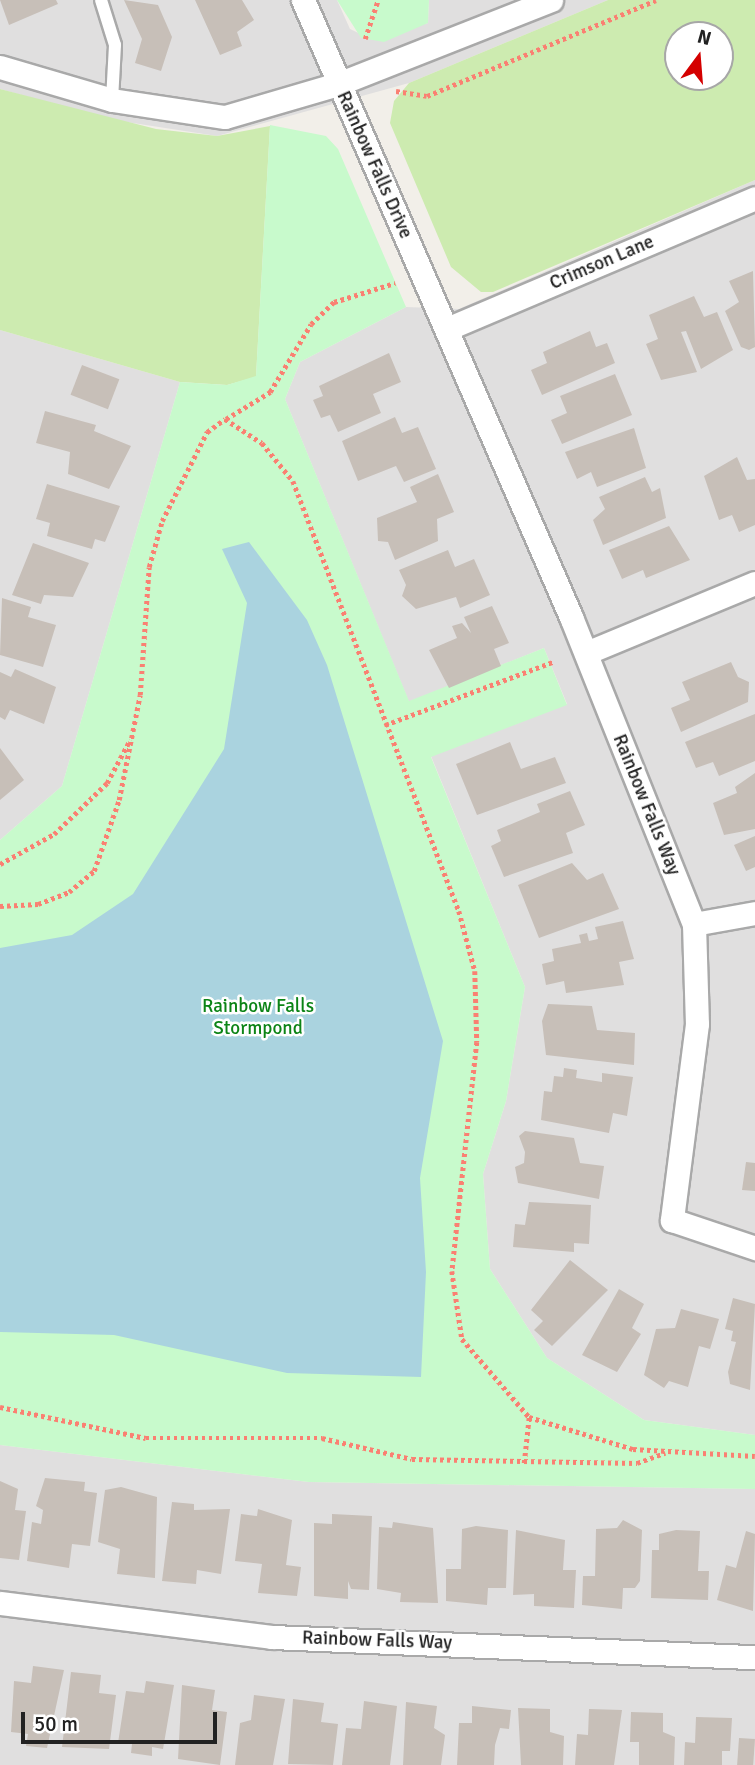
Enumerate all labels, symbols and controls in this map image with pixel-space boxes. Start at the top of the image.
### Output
north arrow [664,21,734,91]
text: N [695,24,714,51]
street label: Rainbow Falls Drive [331,88,417,242]
street label: Crimson Lane [546,231,658,295]
street label: Rainbow Falls Way [607,731,685,879]
park label: Rainbow Falls Stormpond [202,996,314,1040]
street label: Rainbow Falls Way [302,1627,452,1655]
scale bar [24,1698,220,1742]
text: 50 m [34,1711,78,1737]

